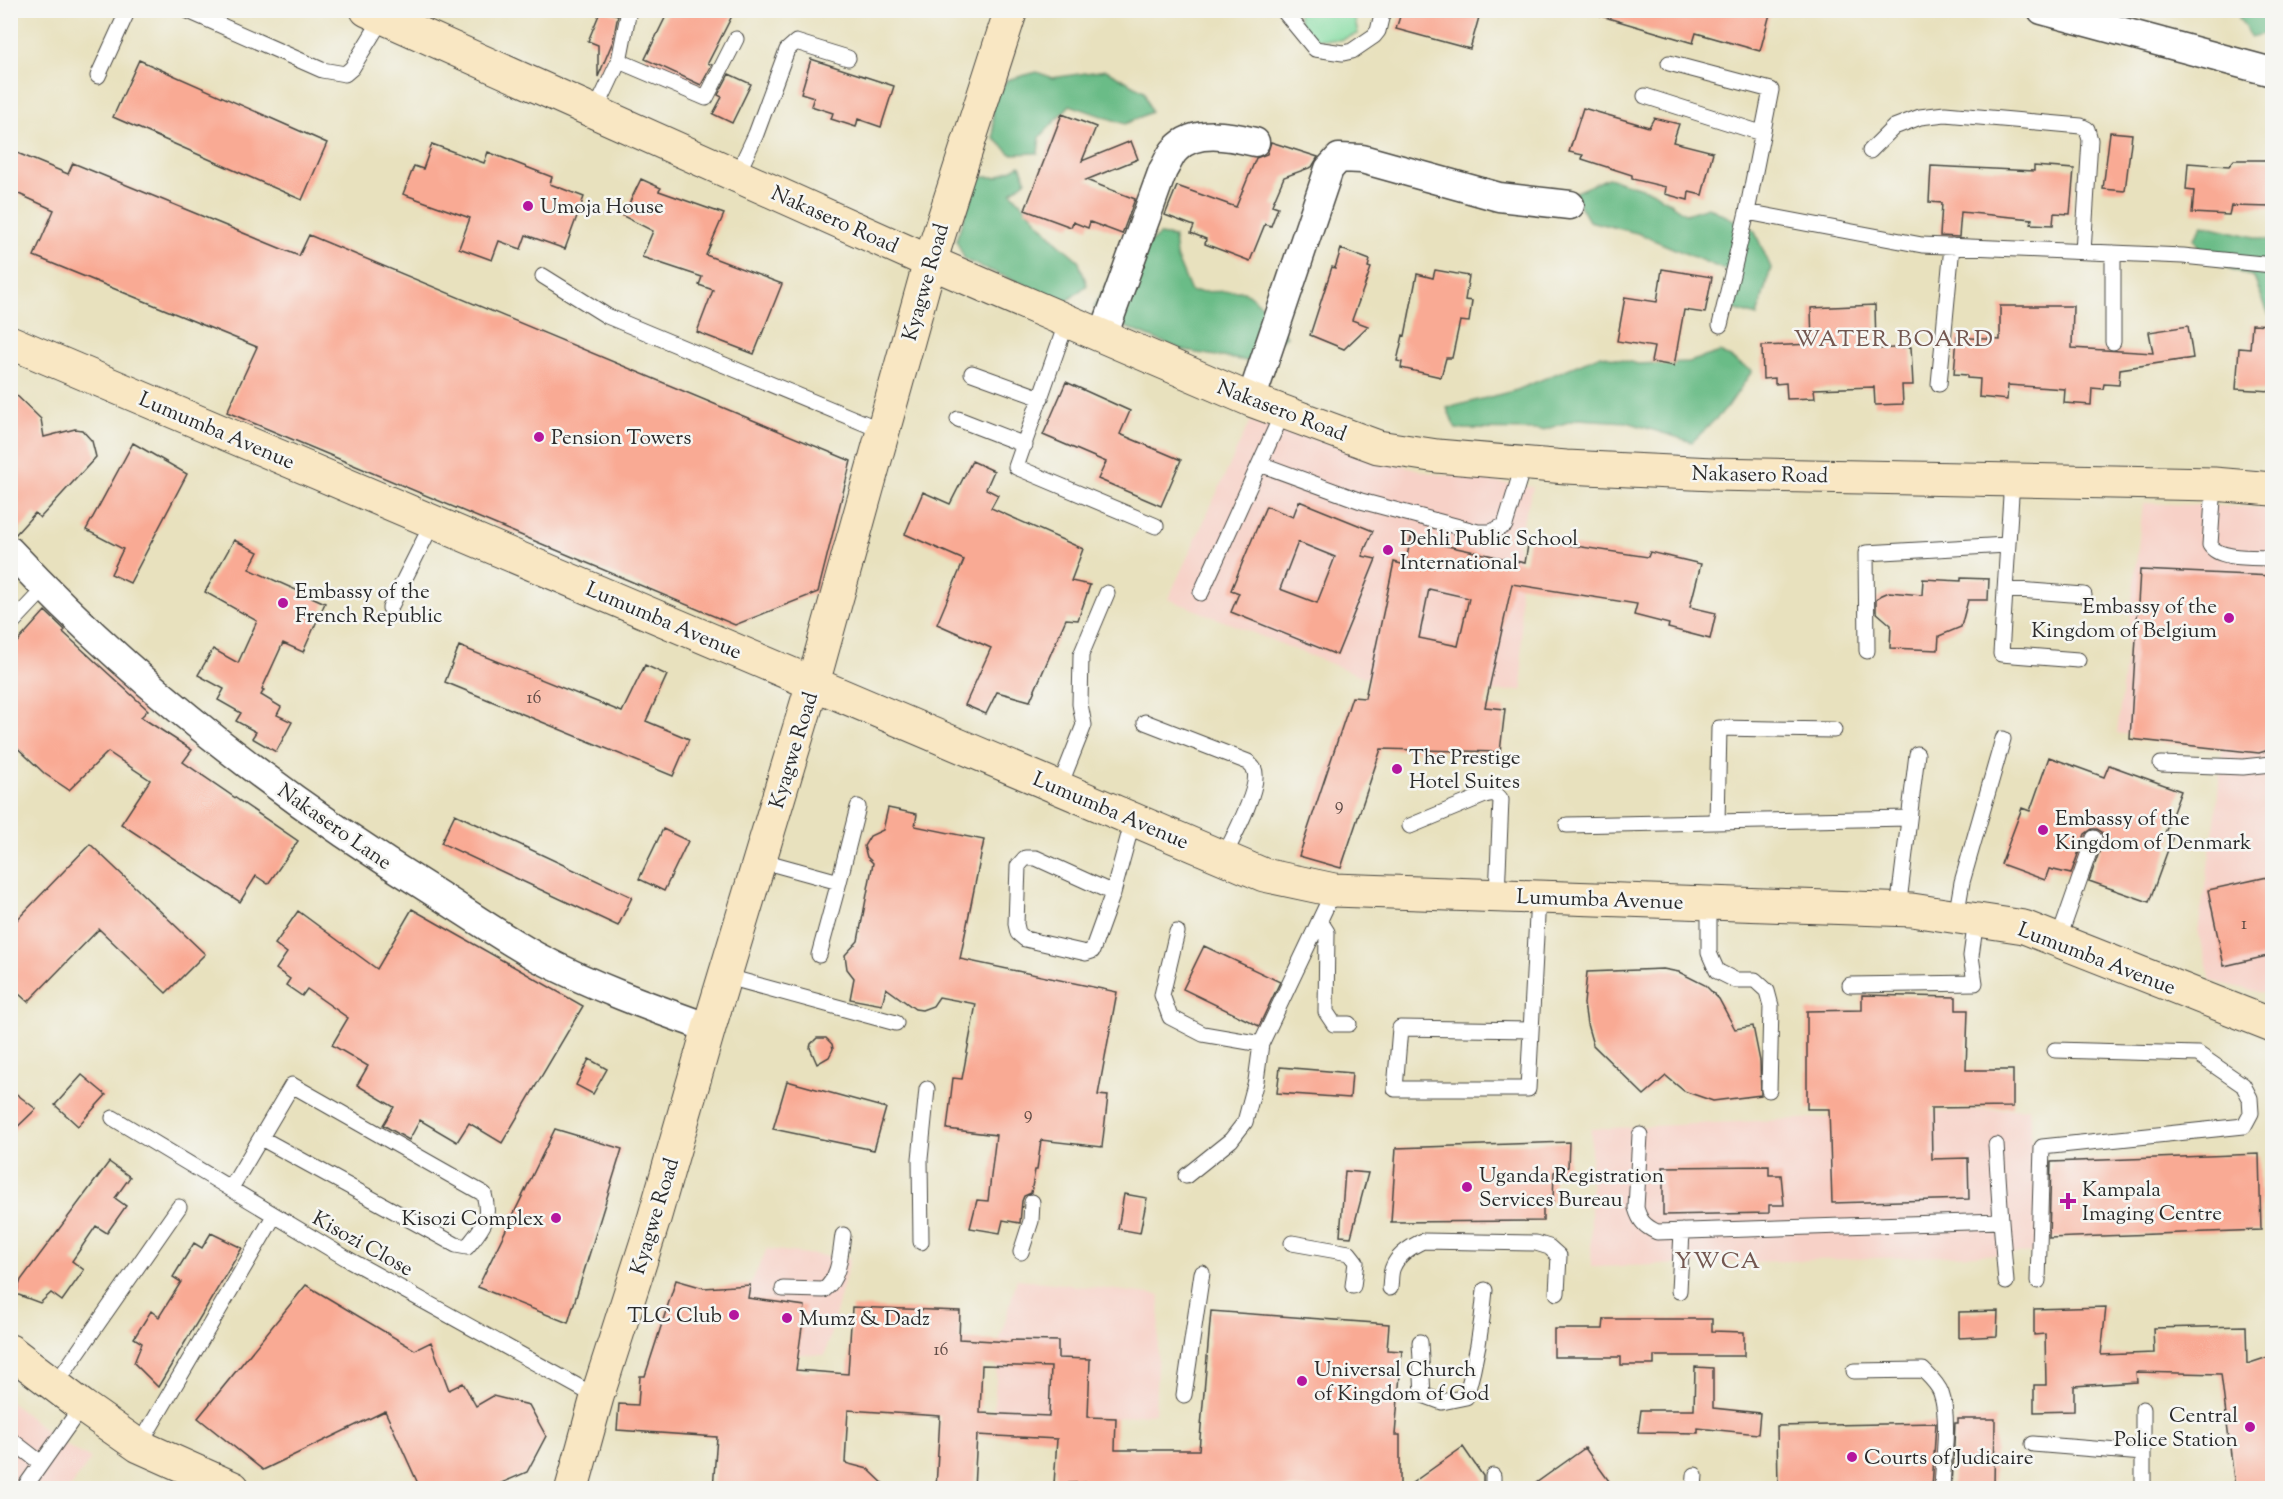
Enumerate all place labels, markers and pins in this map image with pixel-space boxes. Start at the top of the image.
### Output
place label: Umoja House [540,193,664,223]
marker: Umoja House [521,199,535,213]
place label: Pension Towers [551,424,691,454]
marker: Pension Towers [532,430,546,444]
place label: Dehli Public School International [1400,525,1578,579]
marker: Dehli Public School International [1381,543,1395,557]
place label: Embassy of the French Republic [295,578,443,632]
place label: Embassy of the Kingdom of Belgium [2031,593,2217,647]
marker: Embassy of the French Republic [276,596,290,610]
marker: Embassy of the Kingdom of Belgium [2222,611,2236,625]
place label: The Prestige Hotel Suites [1409,744,1521,798]
marker: The Prestige Hotel Suites [1390,762,1404,776]
place label: Embassy of the Kingdom of Denmark [2055,805,2252,859]
marker: Embassy of the Kingdom of Denmark [2036,823,2050,837]
place label: Uganda Registration Services Bureau [1479,1162,1664,1216]
place label: Kampala Imaging Centre [2082,1176,2222,1230]
marker: Uganda Registration Services Bureau [1460,1180,1474,1194]
marker: Kampala Imaging Centre [2059,1192,2077,1210]
place label: Kisozi Complex [401,1205,544,1235]
marker: Kisozi Complex [549,1211,563,1225]
place label: TLC Club [627,1302,722,1332]
place label: Mumz & Dadz [799,1305,930,1335]
marker: TLC Club [727,1308,741,1322]
marker: Mumz & Dadz [780,1311,794,1325]
place label: Universal Church of Kingdom of God [1314,1356,1490,1410]
marker: Universal Church of Kingdom of God [1295,1374,1309,1388]
place label: Central Police Station [2114,1402,2238,1456]
marker: Central Police Station [2243,1420,2257,1434]
place label: Courts of Judicaire [1864,1444,2034,1474]
marker: Courts of Judicaire [1845,1450,1859,1464]

